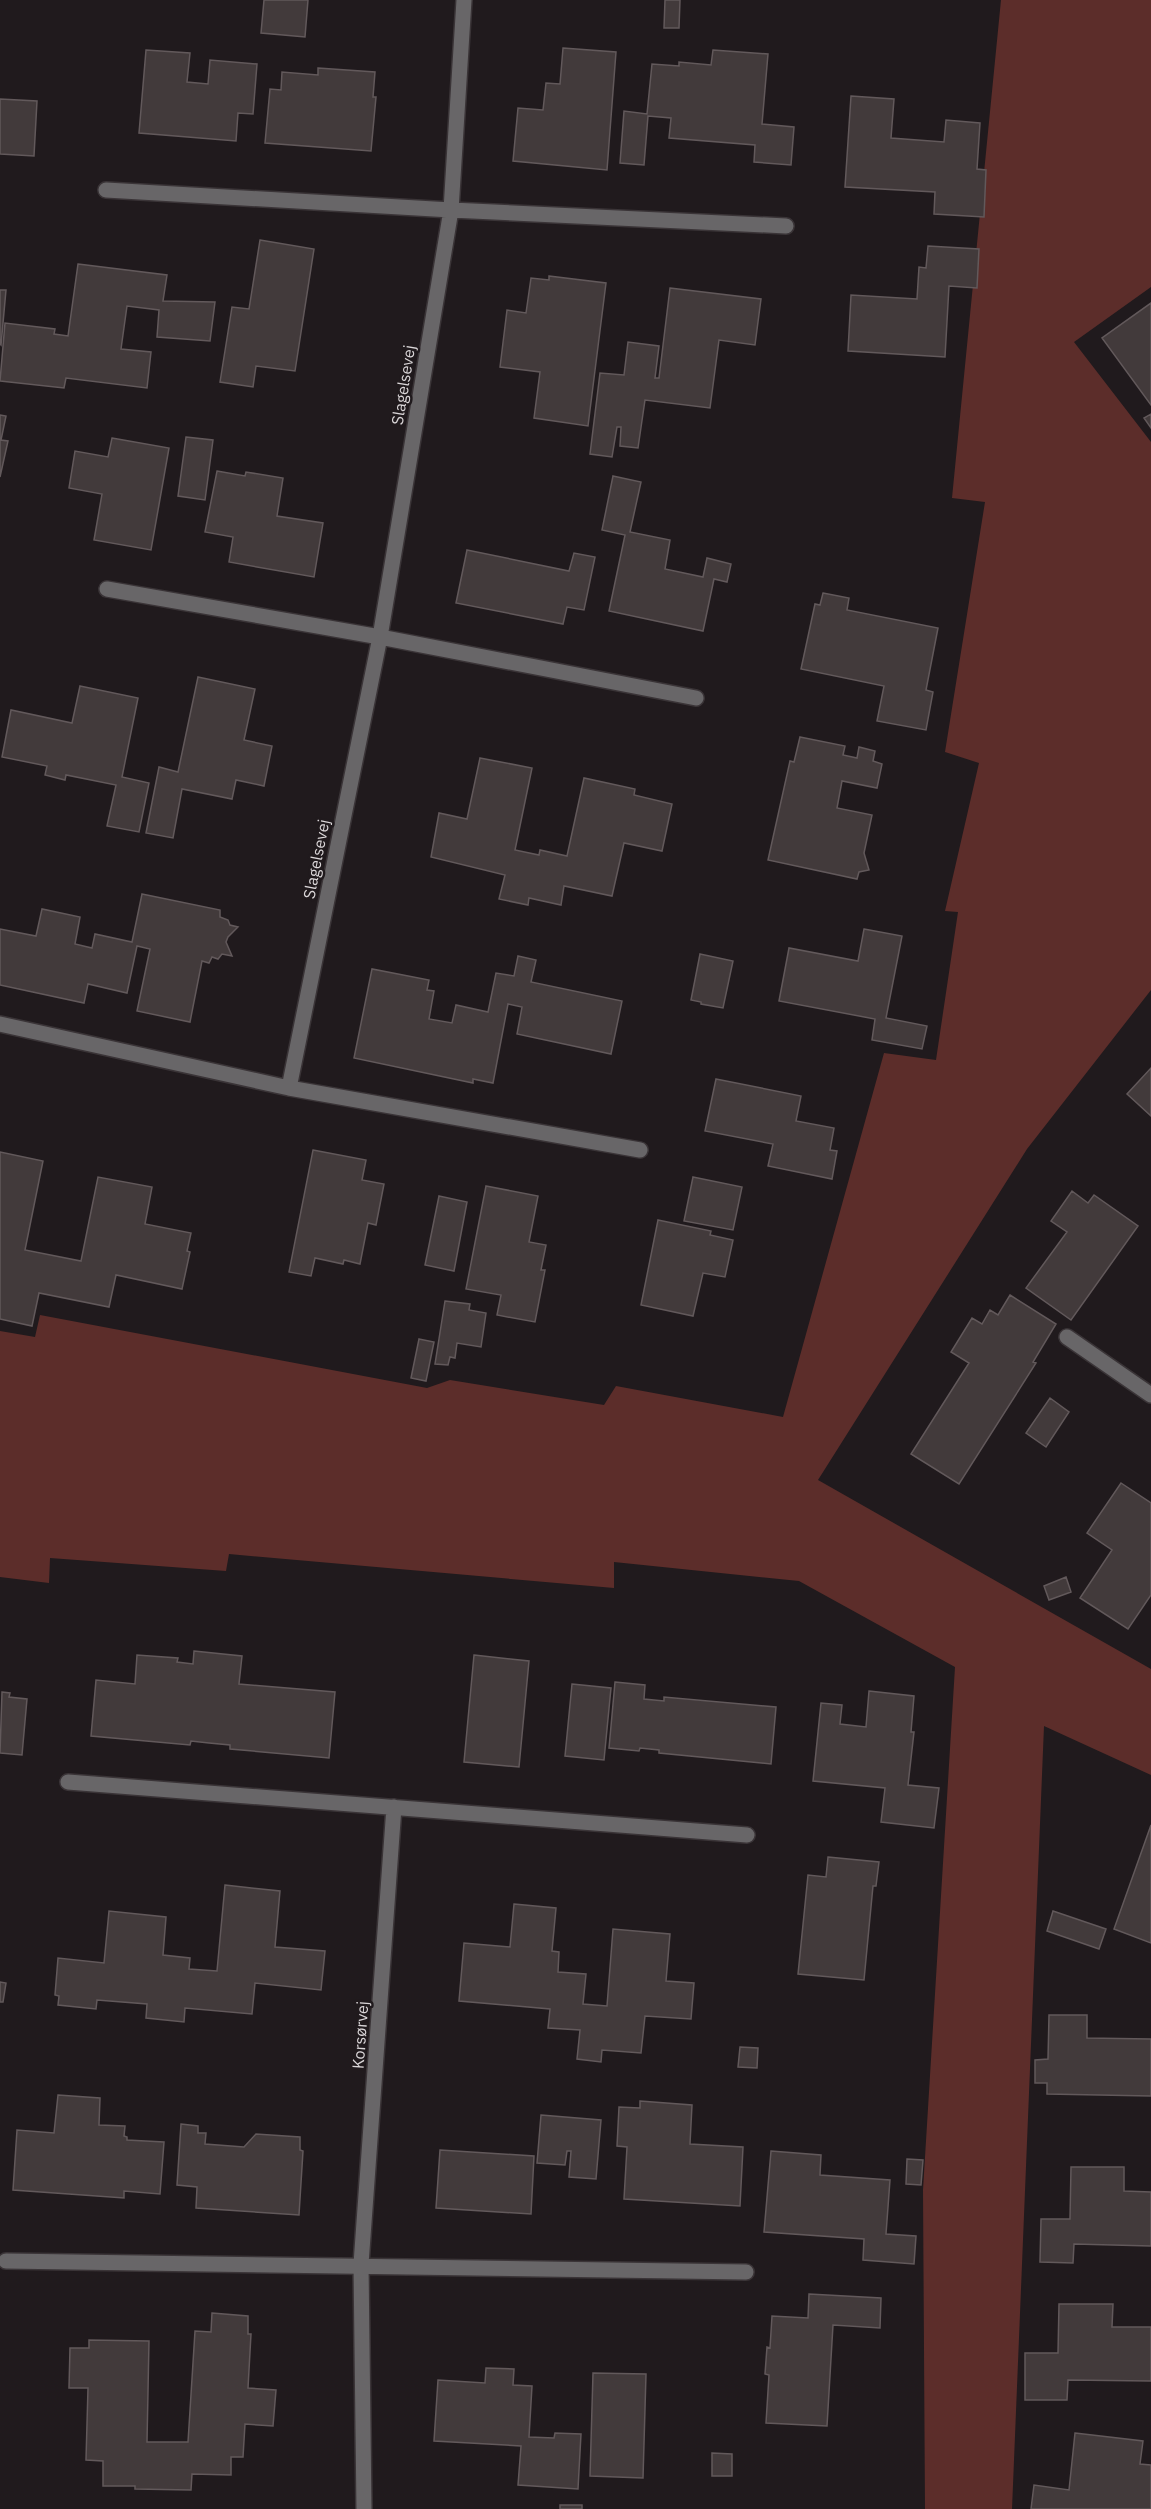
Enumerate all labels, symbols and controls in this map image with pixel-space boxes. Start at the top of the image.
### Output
street label: Slagelsevej [387,344,419,426]
street label: Slagelsevej [298,818,334,900]
street label: Korsørvej [348,2000,372,2070]

